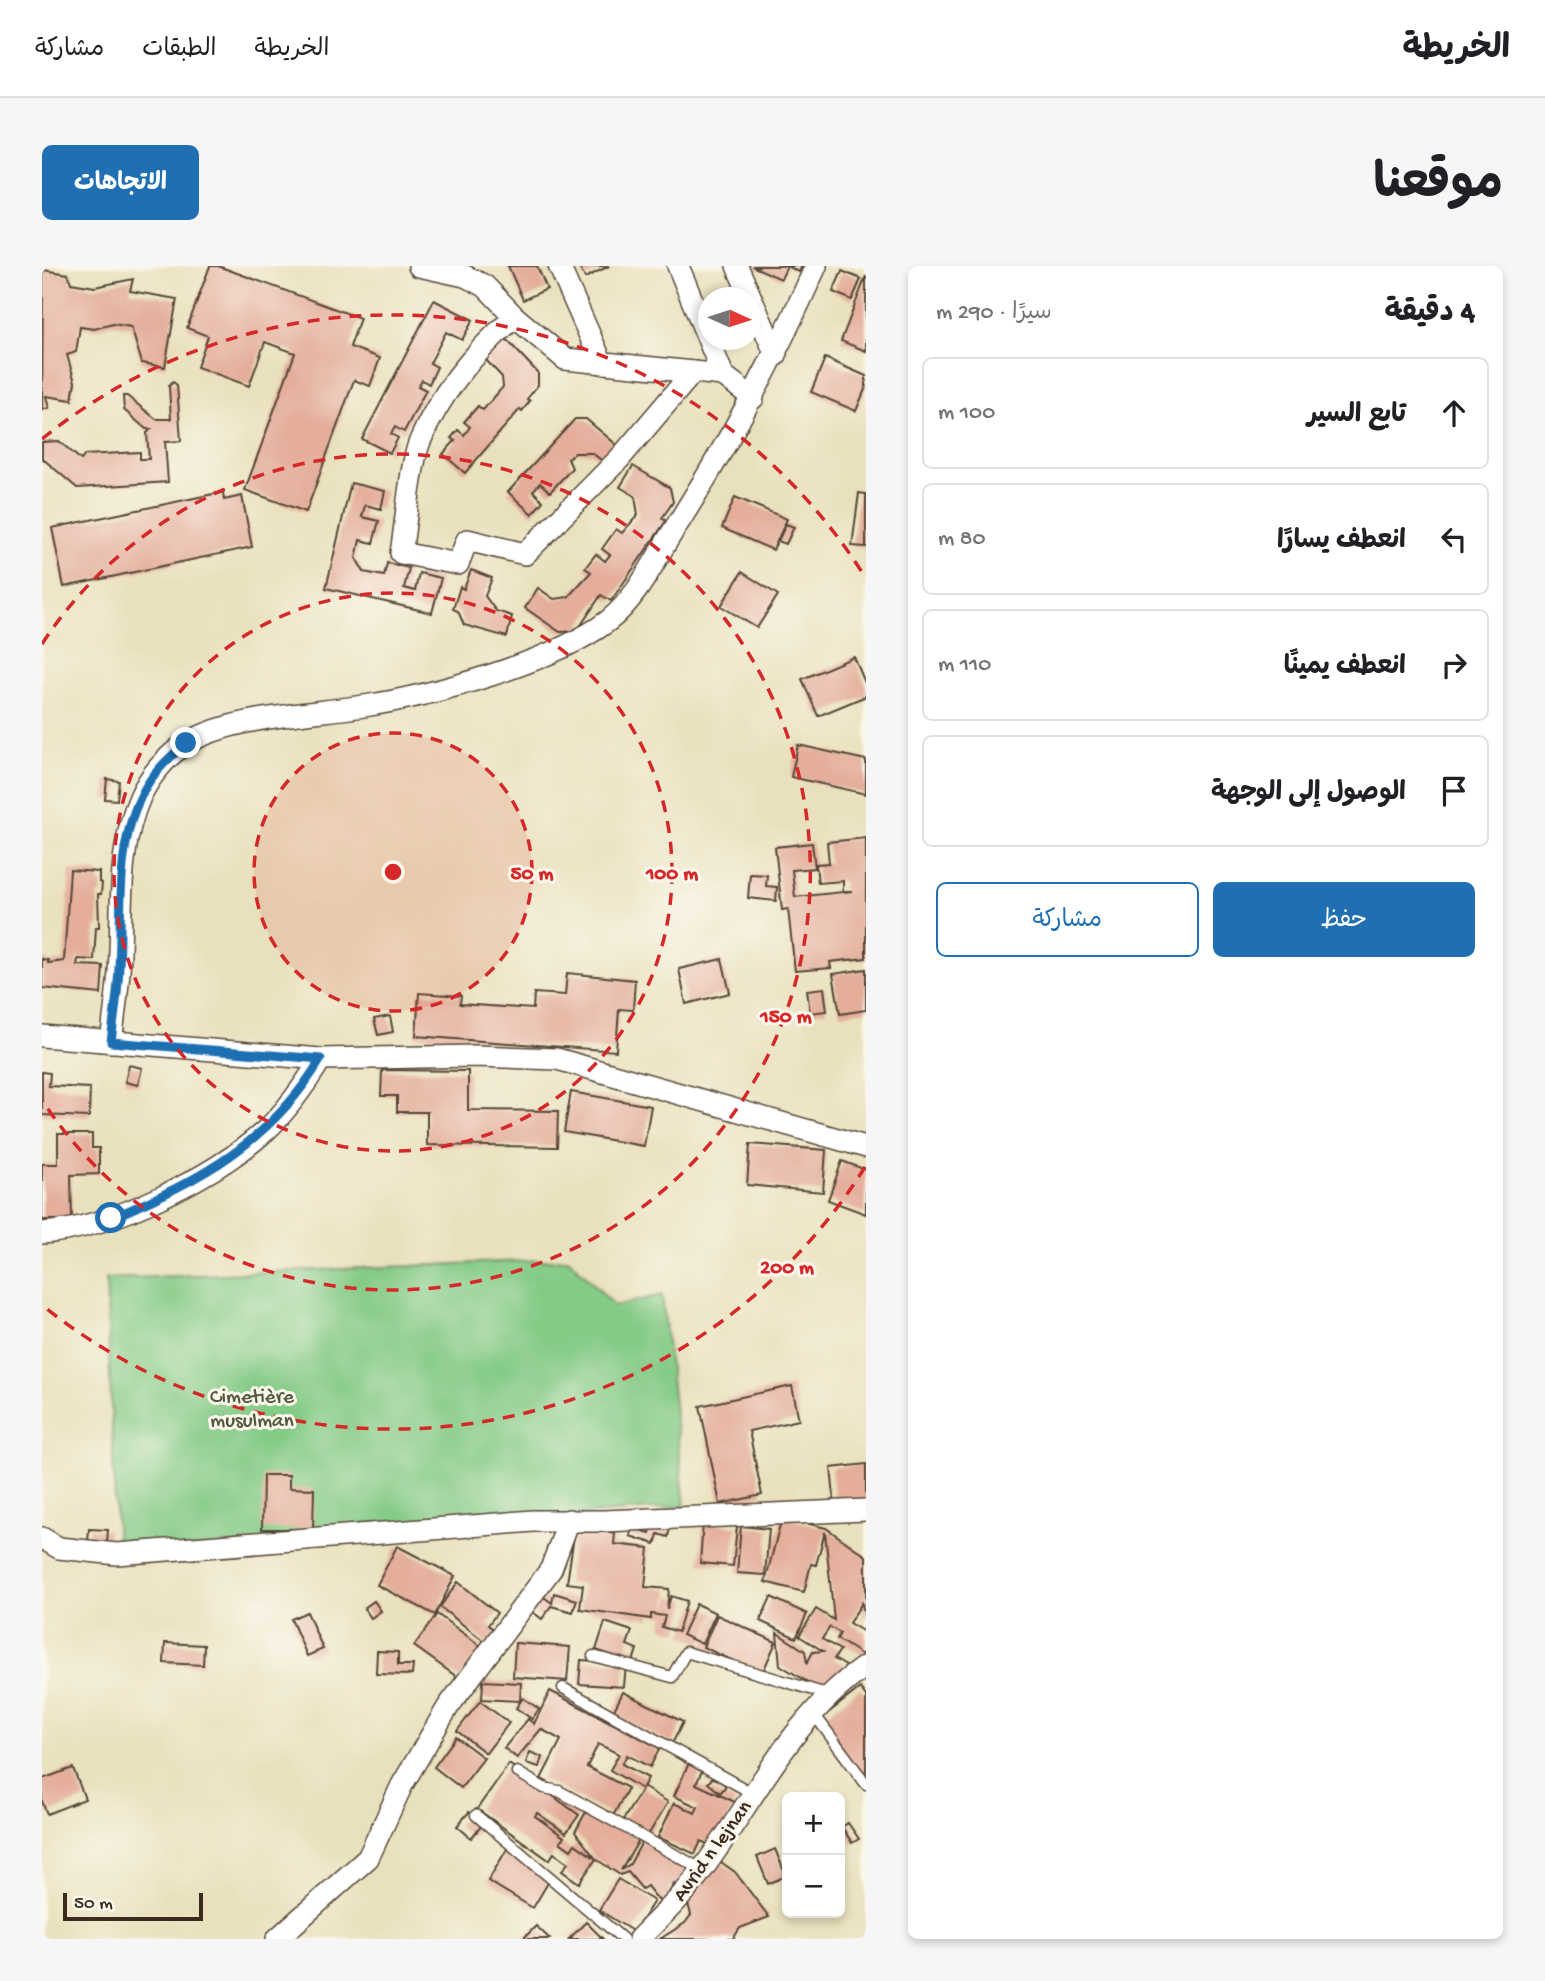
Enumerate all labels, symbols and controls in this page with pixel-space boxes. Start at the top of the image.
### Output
text: الخريطة [1403,32,1510,70]
text: مشاركة [35,36,104,65]
text: الطبقات [142,36,217,65]
text: الخريطة [255,36,329,65]
button: الاتجاهات [42,145,199,220]
text: موقعنا [1373,158,1503,216]
north arrow [698,287,761,350]
text: 4 دقيقة [1384,297,1475,332]
text: سيرًا · 290 m [936,300,1052,327]
icon: ahead [1435,394,1473,432]
text: 100 m [938,400,995,427]
text: تابع السير [1307,401,1406,432]
icon: left [1435,520,1473,558]
text: 80 m [938,526,985,553]
text: انعطف يسارًا [1277,527,1406,558]
icon: right [1435,646,1473,684]
text: 110 m [938,652,991,679]
text: انعطف يمينًا [1284,653,1406,684]
route end [170,727,201,758]
icon: arrive [1435,772,1473,810]
text: الوصول إلى الوجهة [1211,779,1406,810]
centre of rings [381,860,405,884]
text: 50 m [511,863,554,888]
text: 100 m [645,863,698,888]
button: مشاركة [936,882,1199,957]
button: حفظ [1213,882,1475,957]
text: 150 m [759,1006,812,1031]
route start [95,1202,126,1233]
text: 200 m [760,1257,814,1282]
park label: Cimetière musulman [210,1386,295,1435]
map controls [782,1792,845,1918]
button: + [782,1792,845,1855]
street label: Avrid n lejnan [669,1797,759,1908]
button: − [782,1855,845,1918]
scale bar [63,1890,203,1922]
text: 50 m [74,1893,113,1916]

